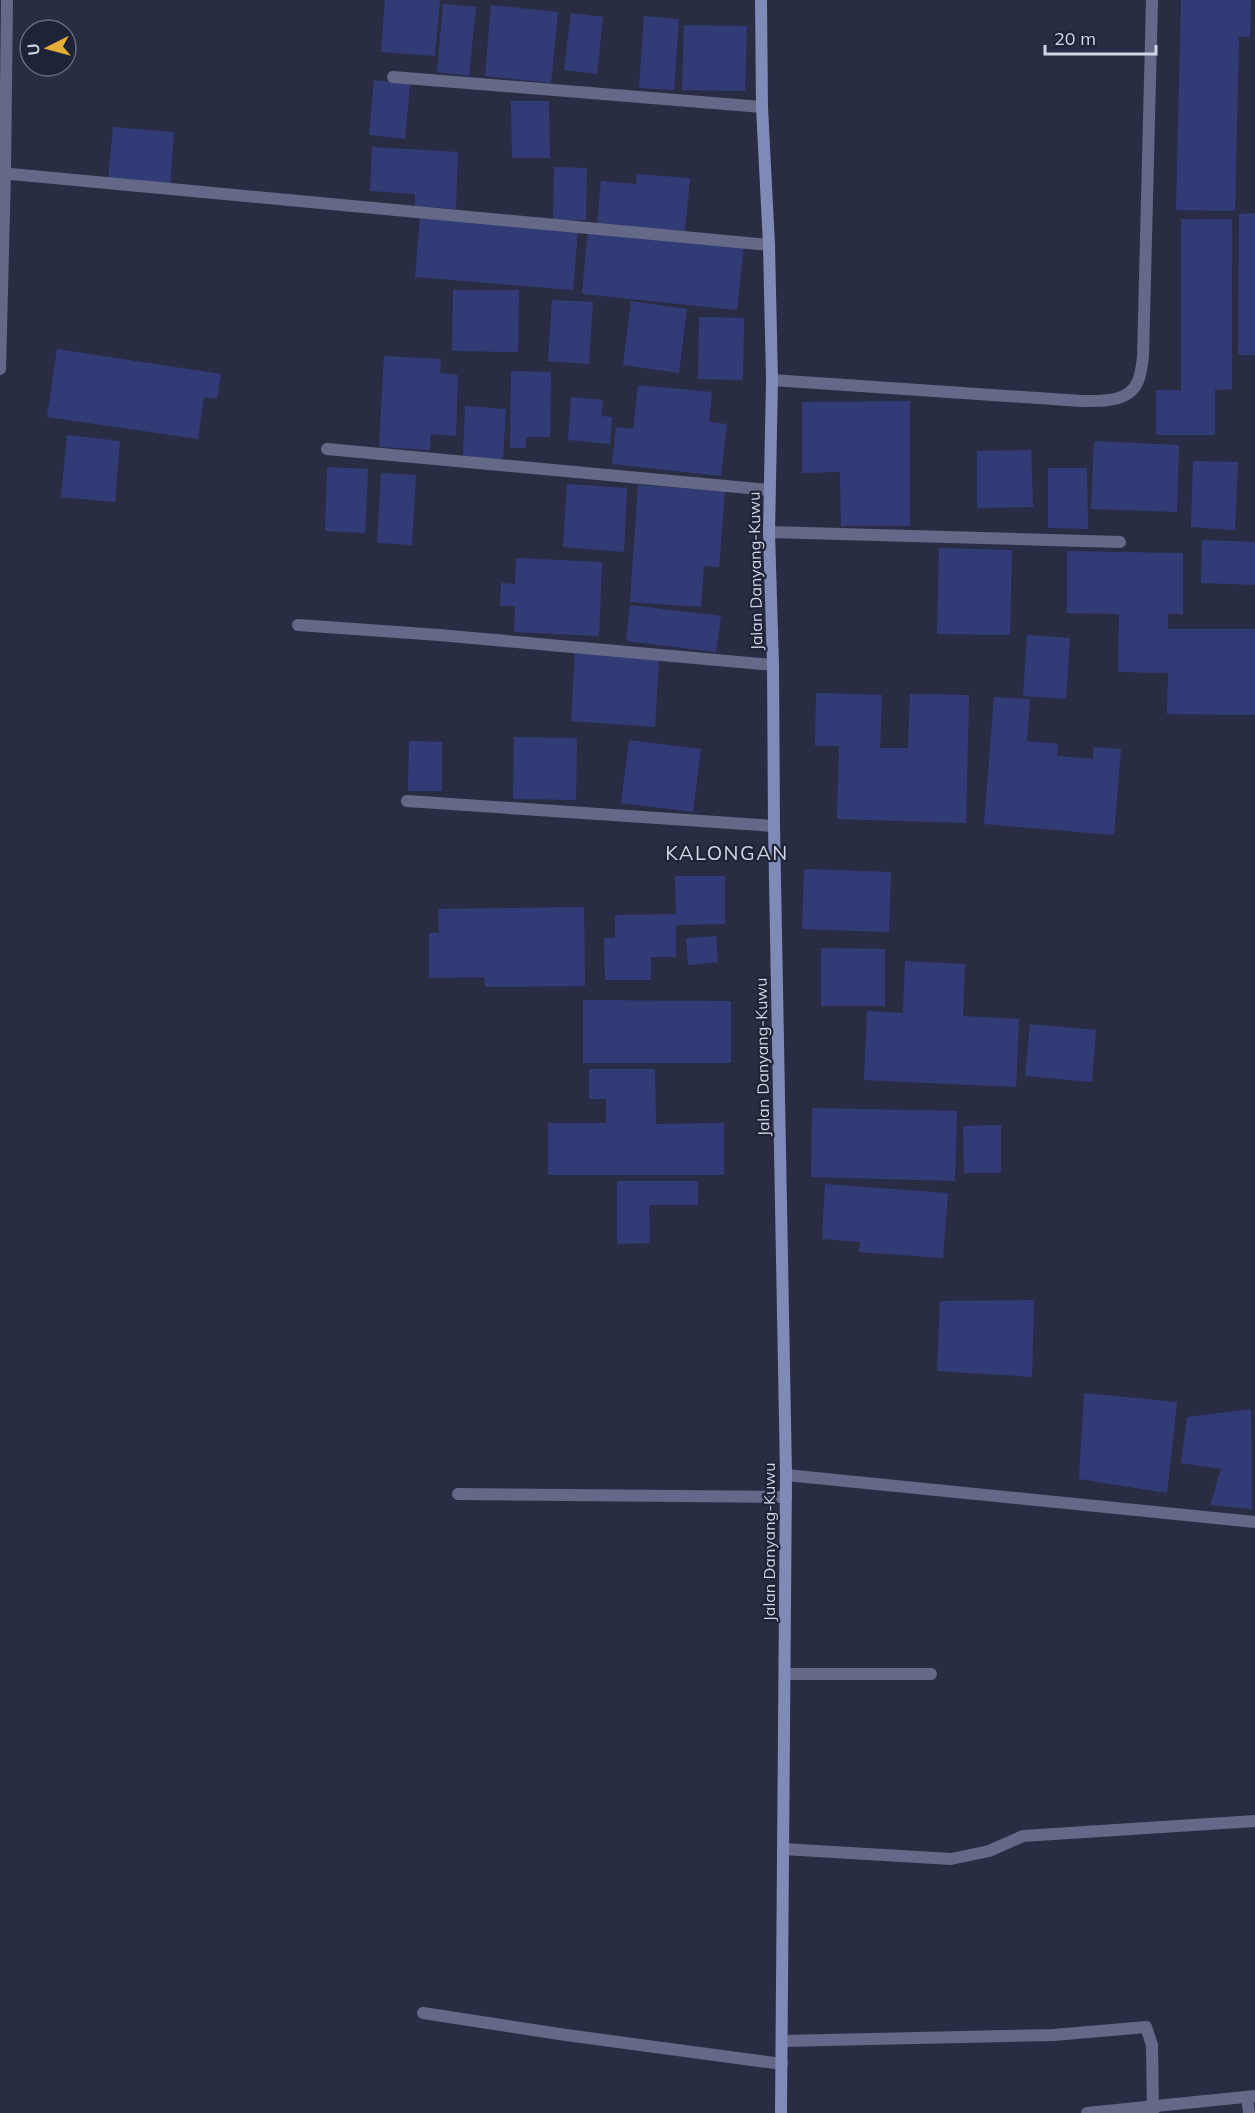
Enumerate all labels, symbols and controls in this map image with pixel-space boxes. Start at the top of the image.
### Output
north arrow [18,18,78,78]
scale bar [1045,18,1156,56]
text: 20 m [1054,27,1096,50]
text: U [23,43,44,57]
street label: Jalan Danyang-Kuwu [744,491,766,651]
district label: KALONGAN [665,840,789,865]
street label: Jalan Danyang-Kuwu [751,977,773,1137]
street label: Jalan Danyang-Kuwu [759,1463,779,1621]

